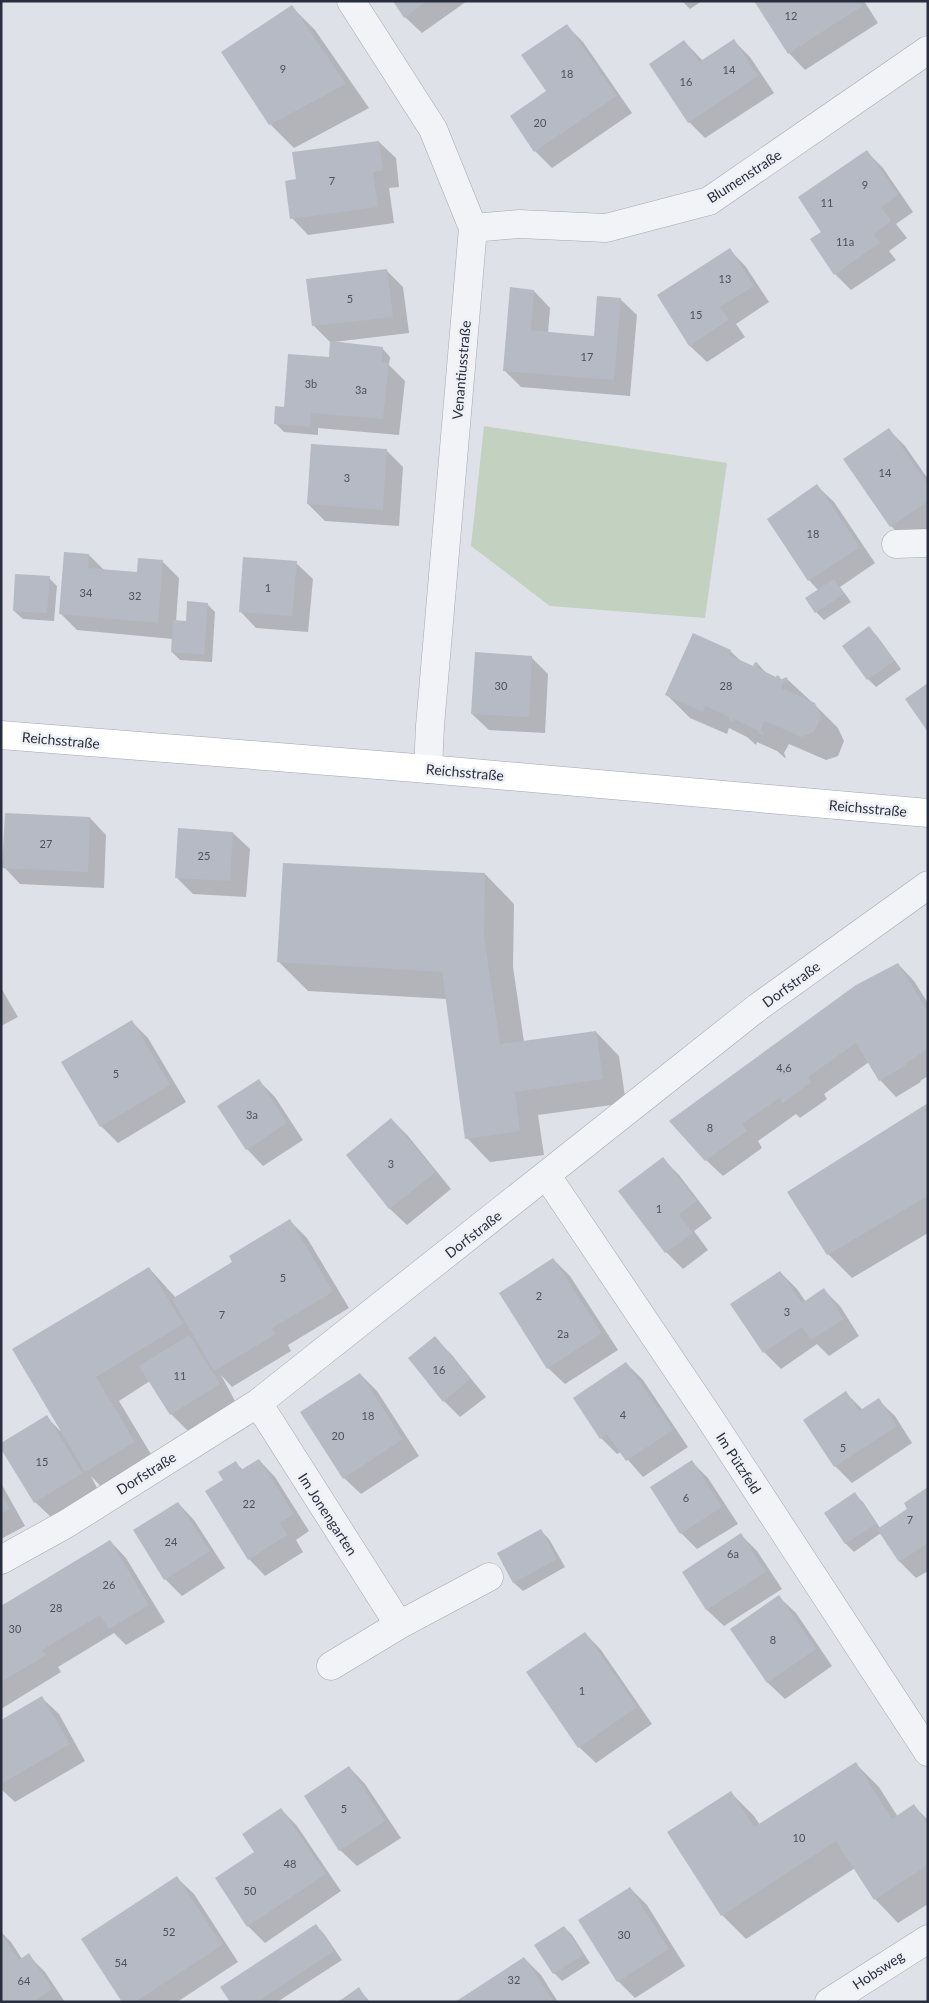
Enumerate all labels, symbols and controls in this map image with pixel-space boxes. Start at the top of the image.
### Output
house number: 12 [785,9,797,22]
house number: 9 [280,62,286,75]
house number: 14 [723,63,736,76]
house number: 18 [561,67,573,80]
house number: 16 [680,75,692,88]
house number: 20 [534,116,547,129]
street label: Blumenstraße [704,146,784,206]
house number: 7 [329,174,335,187]
house number: 9 [862,178,868,191]
house number: 11 [821,196,833,209]
house number: 11a [836,235,854,248]
house number: 13 [719,272,731,285]
house number: 5 [347,292,353,305]
house number: 15 [690,308,702,321]
street label: Venantiusstraße [448,320,474,420]
house number: 17 [581,350,593,363]
house number: 3b [305,377,317,390]
house number: 3a [355,383,367,396]
house number: 14 [879,466,892,479]
house number: 3 [344,471,350,484]
house number: 18 [807,527,819,540]
house number: 1 [265,581,271,594]
house number: 34 [80,586,93,599]
house number: 32 [129,589,141,602]
house number: 30 [495,679,508,692]
house number: 28 [720,679,732,692]
street label: Reichsstraße [21,728,101,752]
street label: Reichsstraße [425,760,505,784]
street label: Reichsstraße [828,796,908,820]
house number: 27 [40,837,52,850]
house number: 25 [198,849,210,862]
street label: Dorfstraße [759,957,823,1011]
house number: 4,6 [776,1061,792,1074]
house number: 5 [113,1067,119,1080]
house number: 3a [246,1108,258,1121]
house number: 8 [707,1121,713,1134]
house number: 3 [388,1157,394,1170]
house number: 1 [656,1202,662,1215]
street label: Dorfstraße [441,1207,505,1261]
house number: 5 [280,1271,286,1284]
house number: 2 [536,1289,542,1302]
house number: 3 [784,1305,790,1318]
house number: 7 [219,1308,225,1321]
house number: 2a [557,1327,569,1340]
house number: 16 [433,1363,445,1376]
house number: 11 [174,1369,186,1382]
house number: 4 [620,1408,627,1421]
house number: 18 [362,1409,374,1422]
house number: 20 [332,1429,345,1442]
street label: Im Pützfeld [713,1429,765,1497]
house number: 5 [840,1441,846,1454]
street label: Dorfstraße [113,1448,179,1498]
house number: 15 [36,1455,48,1468]
street label: Im Jonengarten [295,1470,361,1558]
house number: 6 [683,1491,689,1504]
house number: 22 [243,1497,255,1510]
house number: 7 [907,1513,913,1526]
house number: 24 [165,1535,178,1548]
house number: 6a [727,1547,739,1560]
house number: 26 [103,1578,115,1591]
house number: 28 [50,1601,62,1614]
house number: 30 [9,1622,22,1635]
house number: 8 [770,1633,776,1646]
house number: 1 [579,1684,585,1697]
house number: 5 [341,1802,347,1815]
house number: 10 [793,1831,806,1844]
house number: 48 [284,1857,296,1870]
house number: 50 [244,1884,257,1897]
house number: 52 [163,1925,175,1938]
house number: 30 [618,1928,631,1941]
street label: Hobsweg [849,1947,907,1993]
house number: 54 [115,1956,128,1969]
house number: 32 [508,1973,520,1986]
house number: 64 [18,1974,31,1987]

